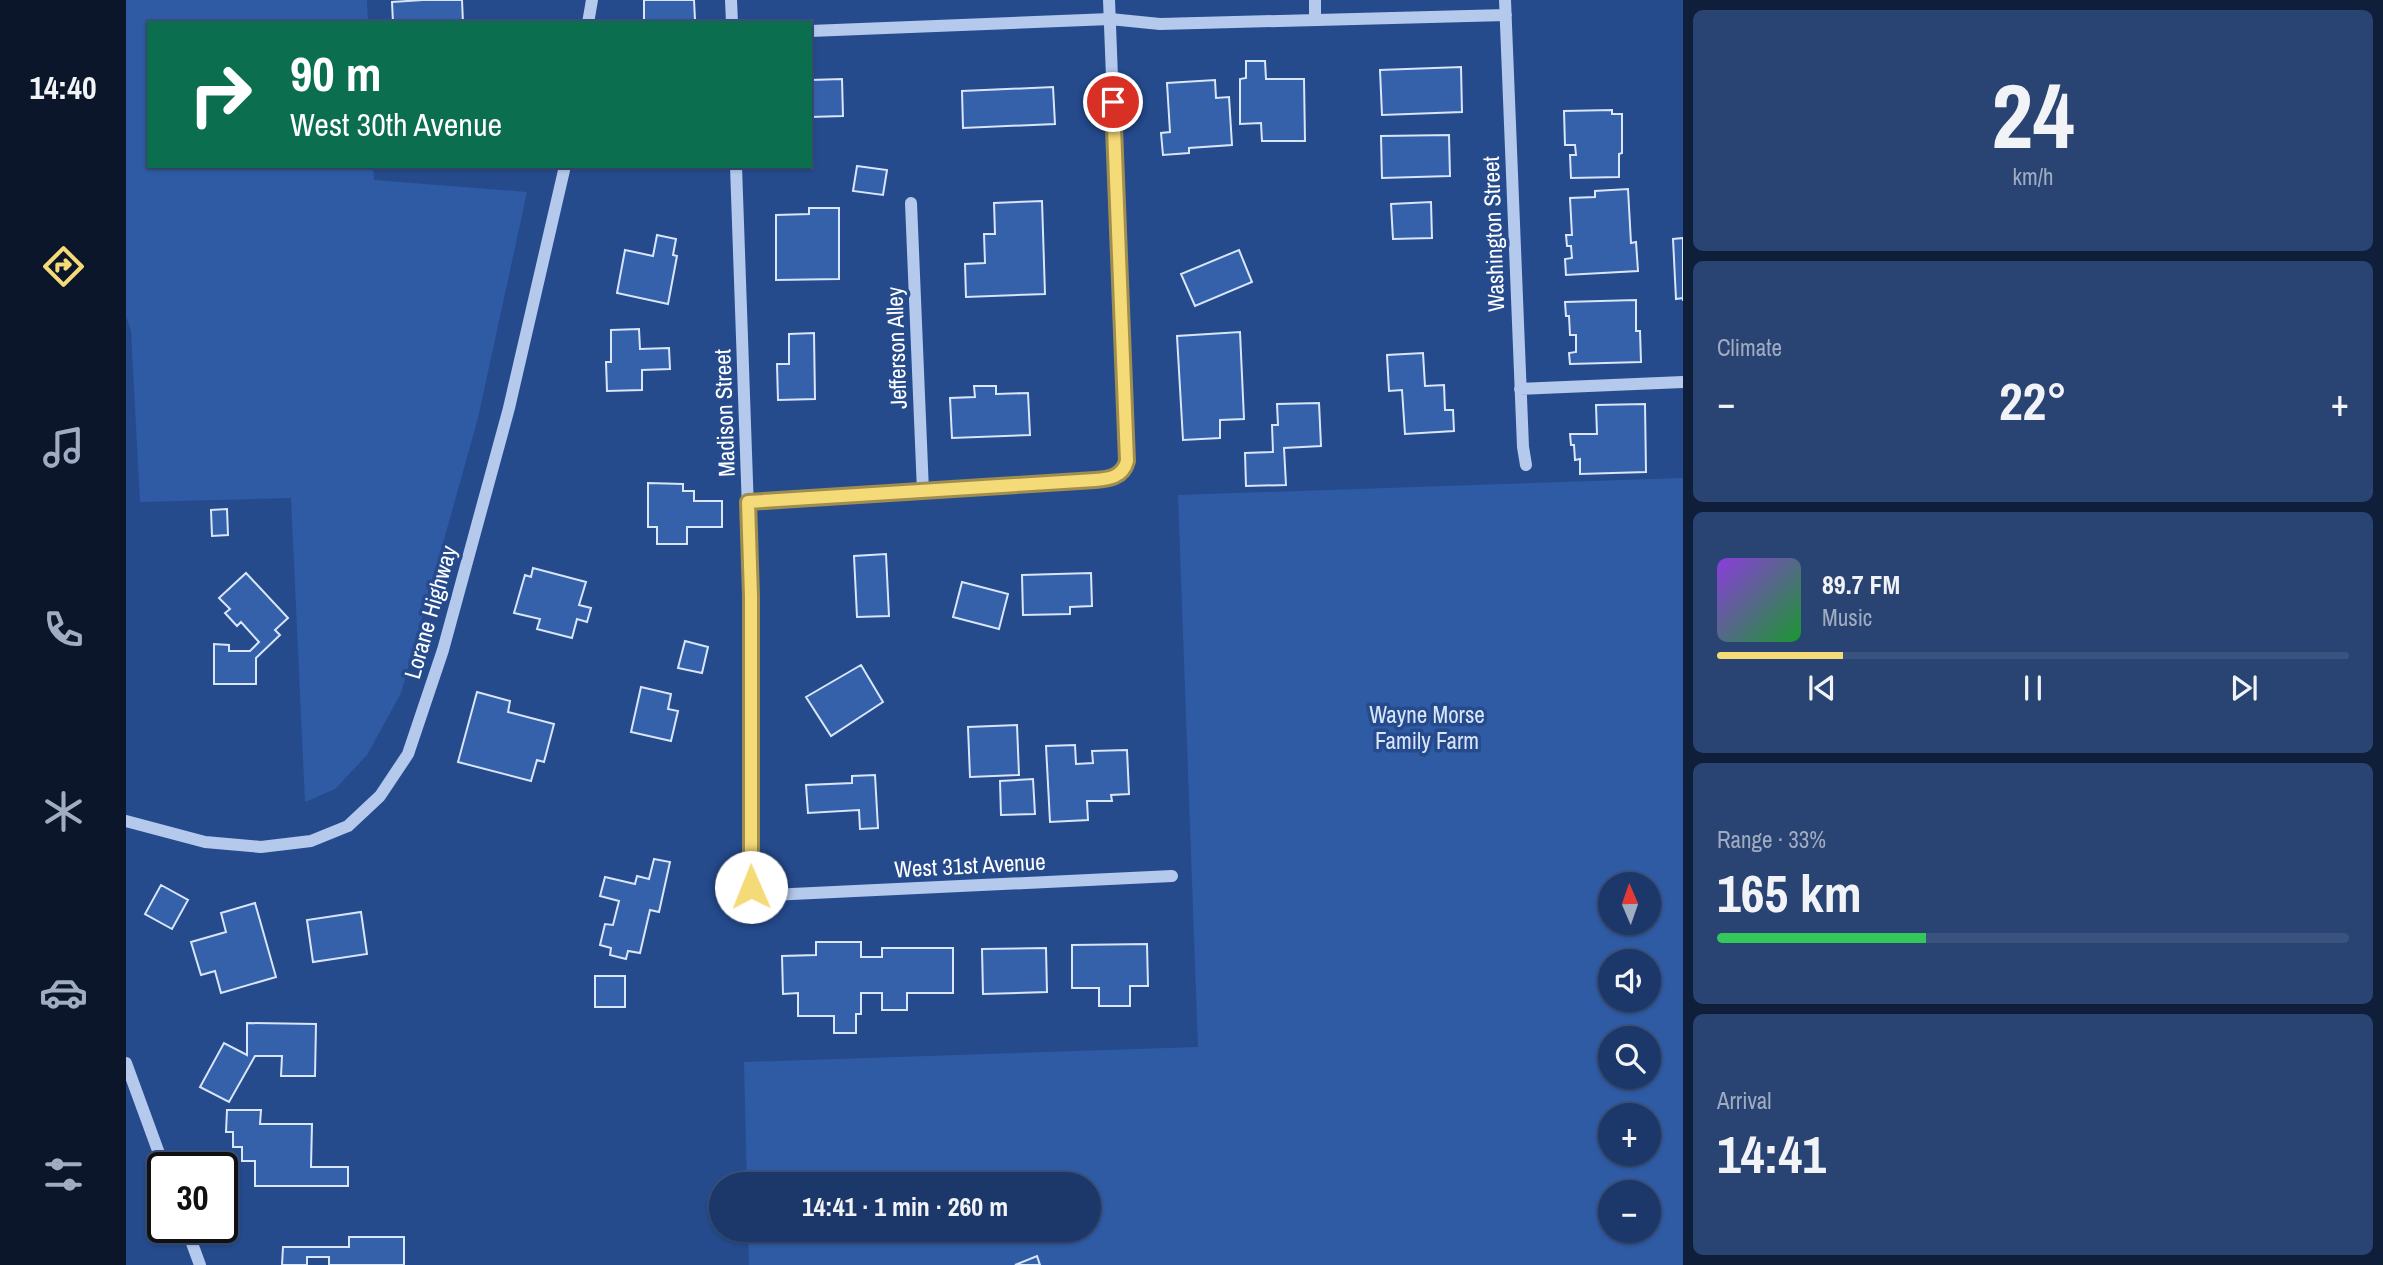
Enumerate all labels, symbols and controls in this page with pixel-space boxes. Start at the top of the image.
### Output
text: 90 m [290,40,382,106]
icon: right [175,49,266,140]
text: 24 [1992,54,2075,176]
text: 14:40 [29,66,97,109]
pin [1083,72,1143,132]
icon: arrive [1094,83,1132,121]
text: West 30th Avenue [290,103,502,146]
street label: Washington Street [1475,156,1511,312]
text: km/h [2013,161,2053,192]
icon: directions [39,242,88,291]
street label: Jefferson Alley [878,286,914,410]
text: Climate [1717,332,1782,363]
street label: Madison Street [706,349,742,477]
text: 22° [1999,366,2067,436]
text: − [1717,377,1735,428]
text: + [2331,377,2349,428]
icon: music [39,423,88,472]
street label: Lorane Highway [396,541,464,682]
text: 89.7 FM [1822,567,1900,602]
text: Music [1822,602,1872,633]
icon: phone [39,605,88,654]
icon: previous [1803,669,1841,707]
icon: pause [2014,669,2052,707]
icon: next [2225,669,2263,707]
park label: Wayne Morse Family Farm [1369,699,1485,756]
icon: climate [39,787,88,836]
text: Range · 33% [1717,824,1826,855]
street label: West 31st Avenue [894,846,1046,884]
position arrow [714,850,788,924]
text: 165 km [1717,858,1862,928]
north arrow [1598,872,1661,934]
map controls [1598,872,1661,1243]
button: sound [1598,949,1661,1012]
icon: car [39,968,88,1017]
button: search [1598,1026,1661,1089]
text: Arrival [1717,1085,1772,1116]
button: + [1598,1103,1661,1166]
text: 14:41 [1717,1119,1826,1189]
icon: filters [39,1150,88,1199]
speed limit sign: 30 [147,1152,238,1243]
button: − [1598,1180,1661,1243]
text: 14:41 · 1 min · 260 m [802,1189,1008,1224]

